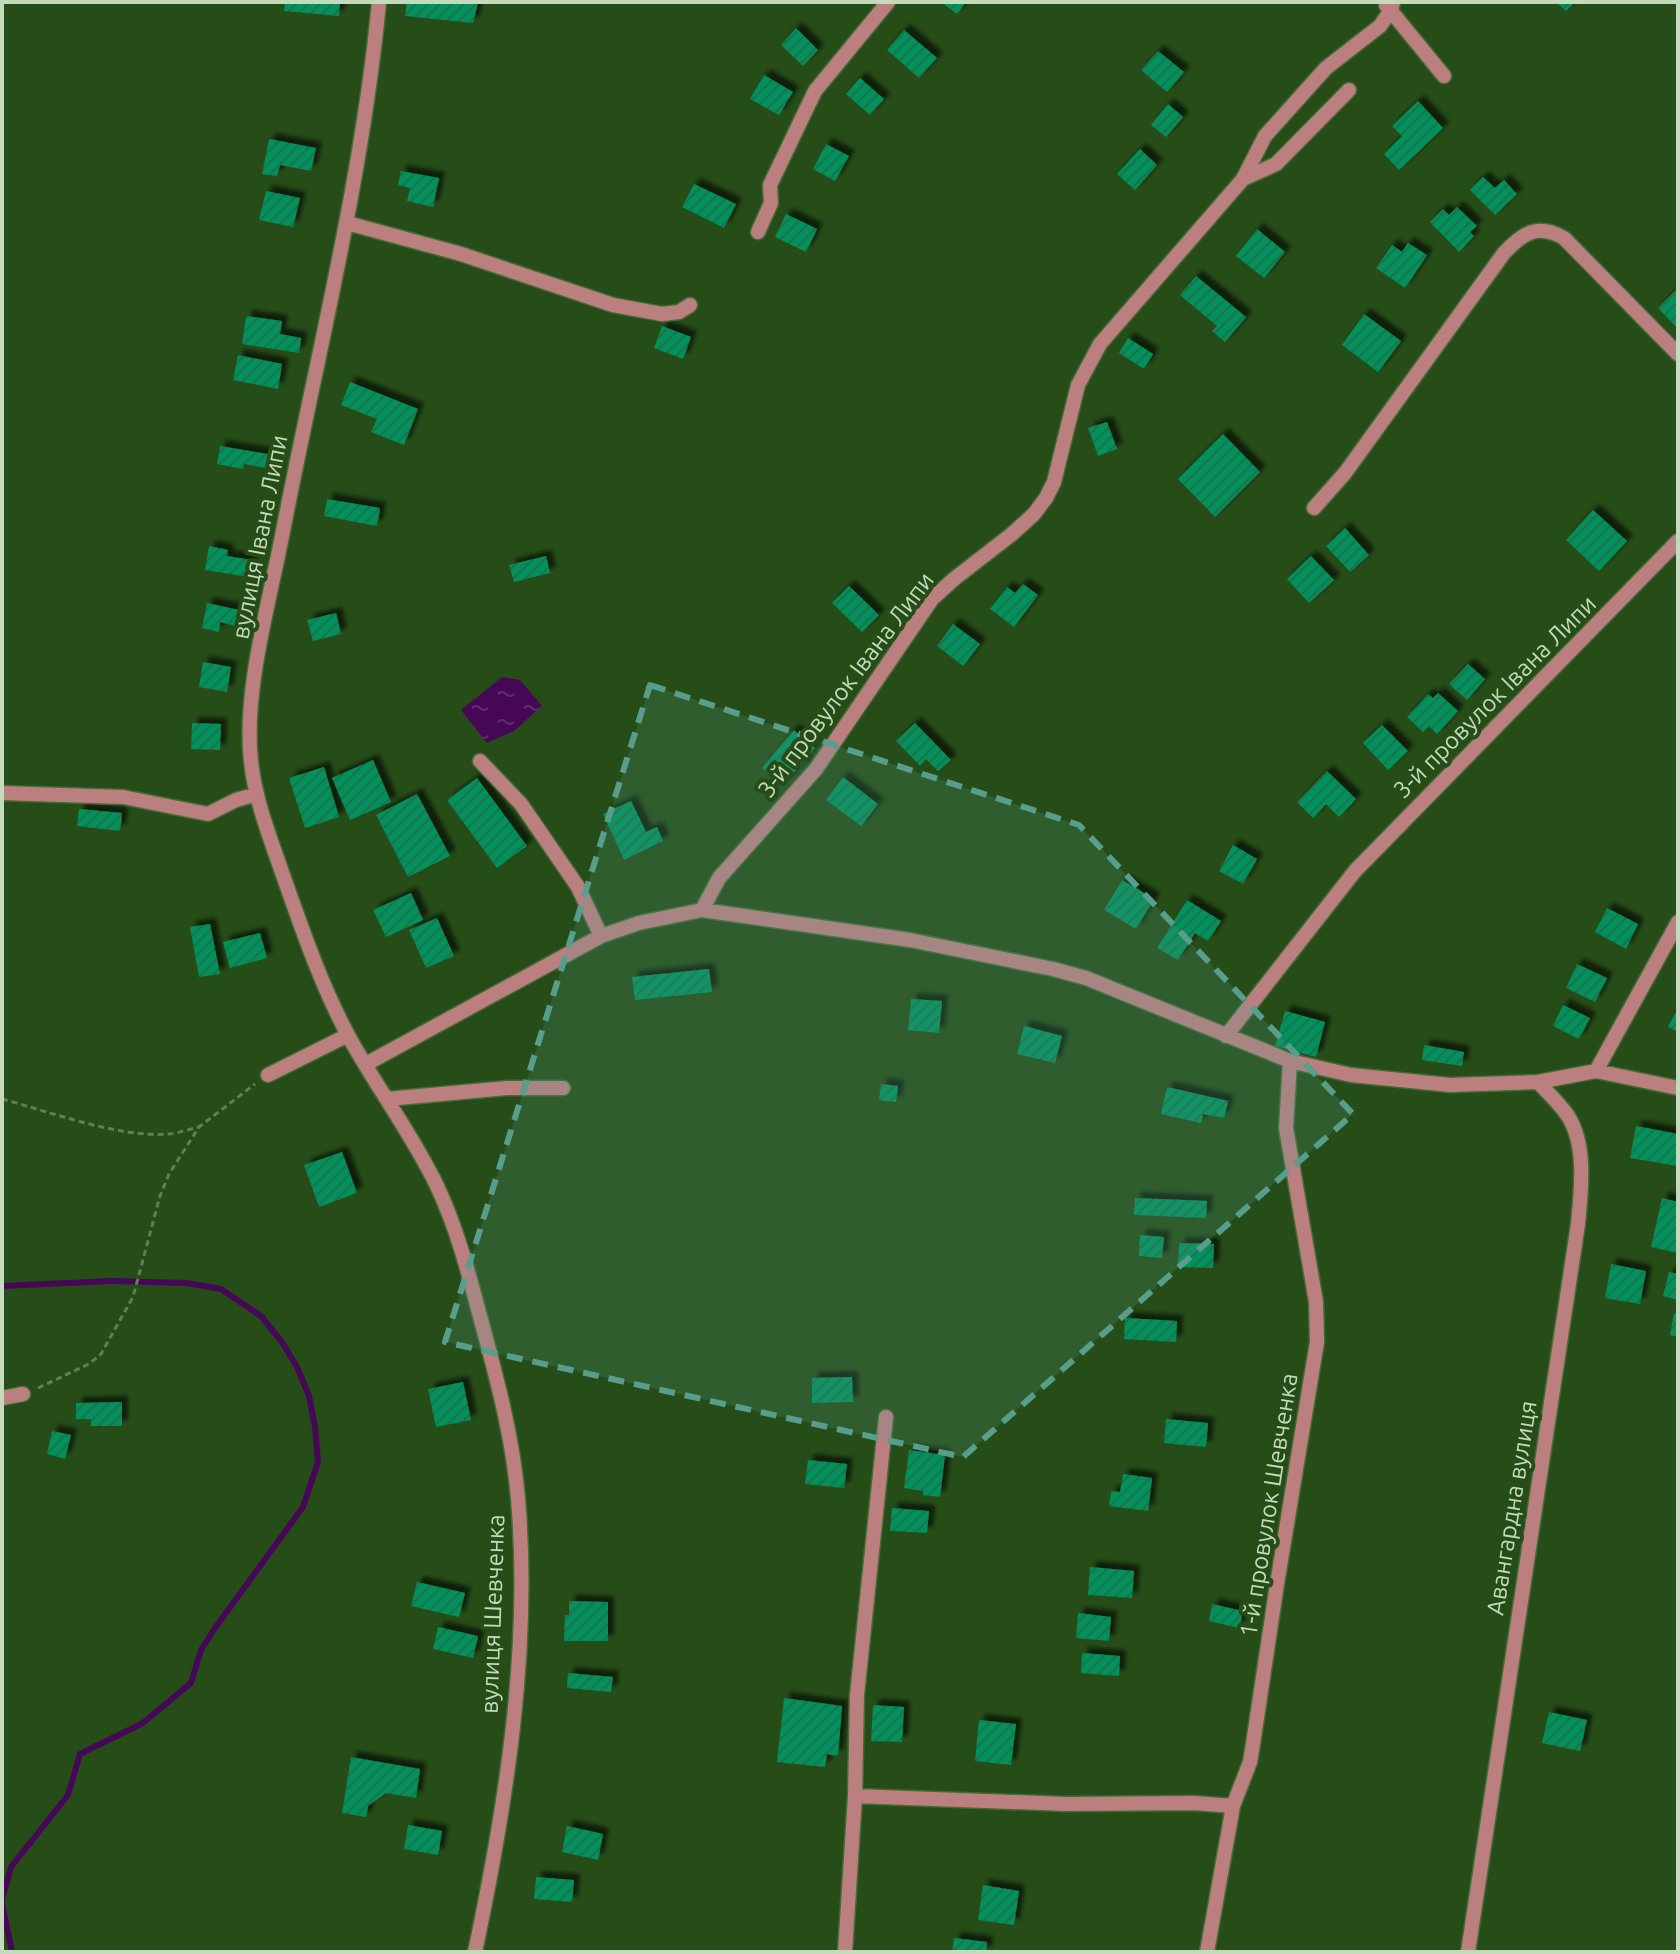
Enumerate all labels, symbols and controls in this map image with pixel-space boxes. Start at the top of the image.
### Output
street label: вулиця Івана Липи [226,433,293,641]
street label: 3-й провулок Івана Липи [752,567,939,803]
street label: 3-й провулок Івана Липи [1388,590,1601,803]
street label: 1-й провулок Шевченка [1234,1371,1303,1639]
street label: Авангардна вулиця [1481,1399,1542,1617]
street label: вулиця Шевченка [476,1514,509,1714]

